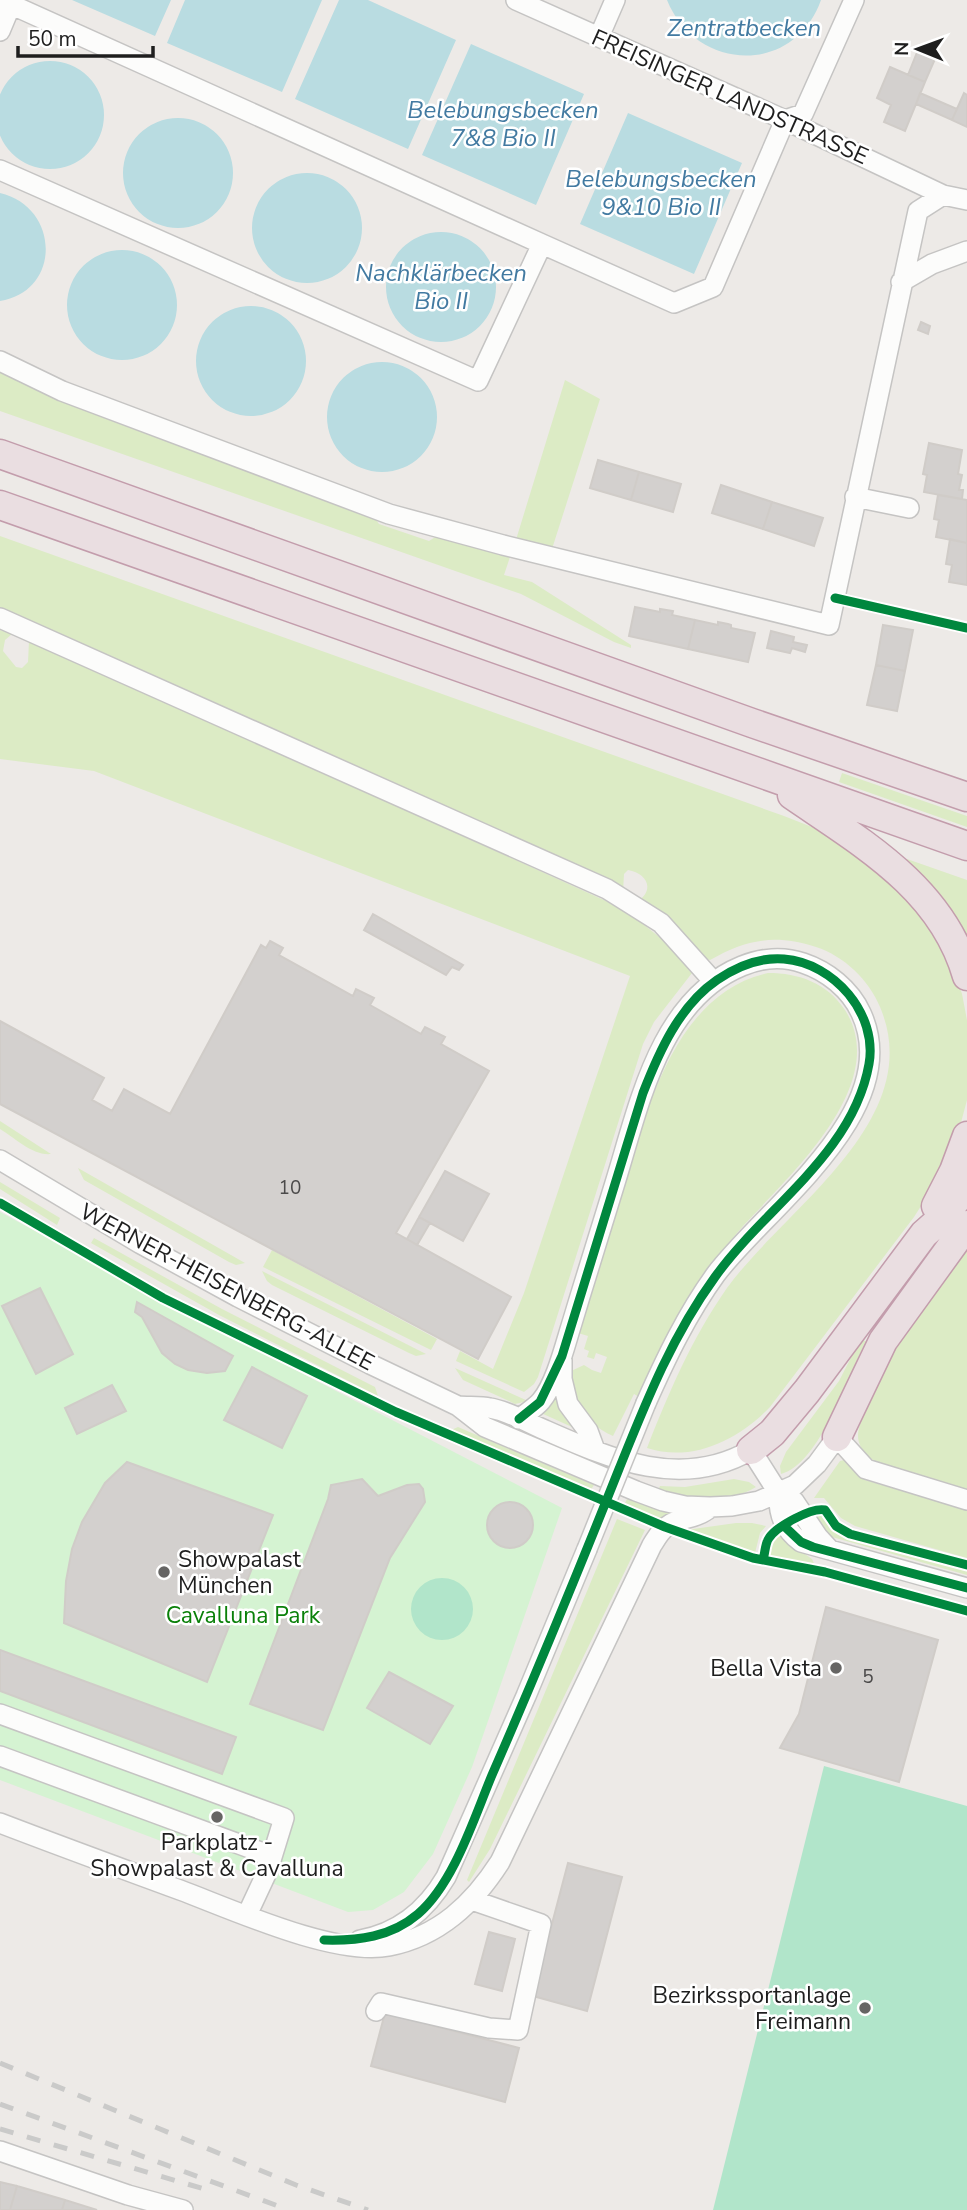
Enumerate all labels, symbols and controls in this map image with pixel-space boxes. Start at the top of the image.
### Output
water label: Zentratbecken [667,12,821,44]
scale bar [18,14,152,58]
north arrow [883,14,953,84]
street label: FREISINGER LANDSTRASSE [587,22,873,172]
text: 50 m [28,25,77,53]
text: N [889,41,915,56]
water label: Belebungsbecken 7&8 Bio II [407,94,599,154]
water label: Belebungsbecken 9&10 Bio II [565,163,757,223]
water label: Nachklärbecken Bio II [355,257,527,317]
house number: 10 [279,1175,301,1201]
street label: WERNER-HEISENBERG-ALLEE [74,1196,380,1378]
place label: Showpalast München [178,1544,302,1601]
marker: Showpalast München [156,1564,172,1580]
park label: Cavalluna Park [166,1600,321,1631]
place label: Bella Vista [710,1653,822,1684]
marker: Bella Vista [828,1660,844,1676]
house number: 5 [862,1664,874,1690]
marker: Parkplatz - Showpalast & Cavalluna [209,1809,225,1825]
place label: Parkplatz - Showpalast & Cavalluna [90,1827,344,1884]
place label: Bezirkssportanlage Freimann [653,1980,851,2037]
marker: Bezirkssportanlage Freimann [857,2000,873,2016]

